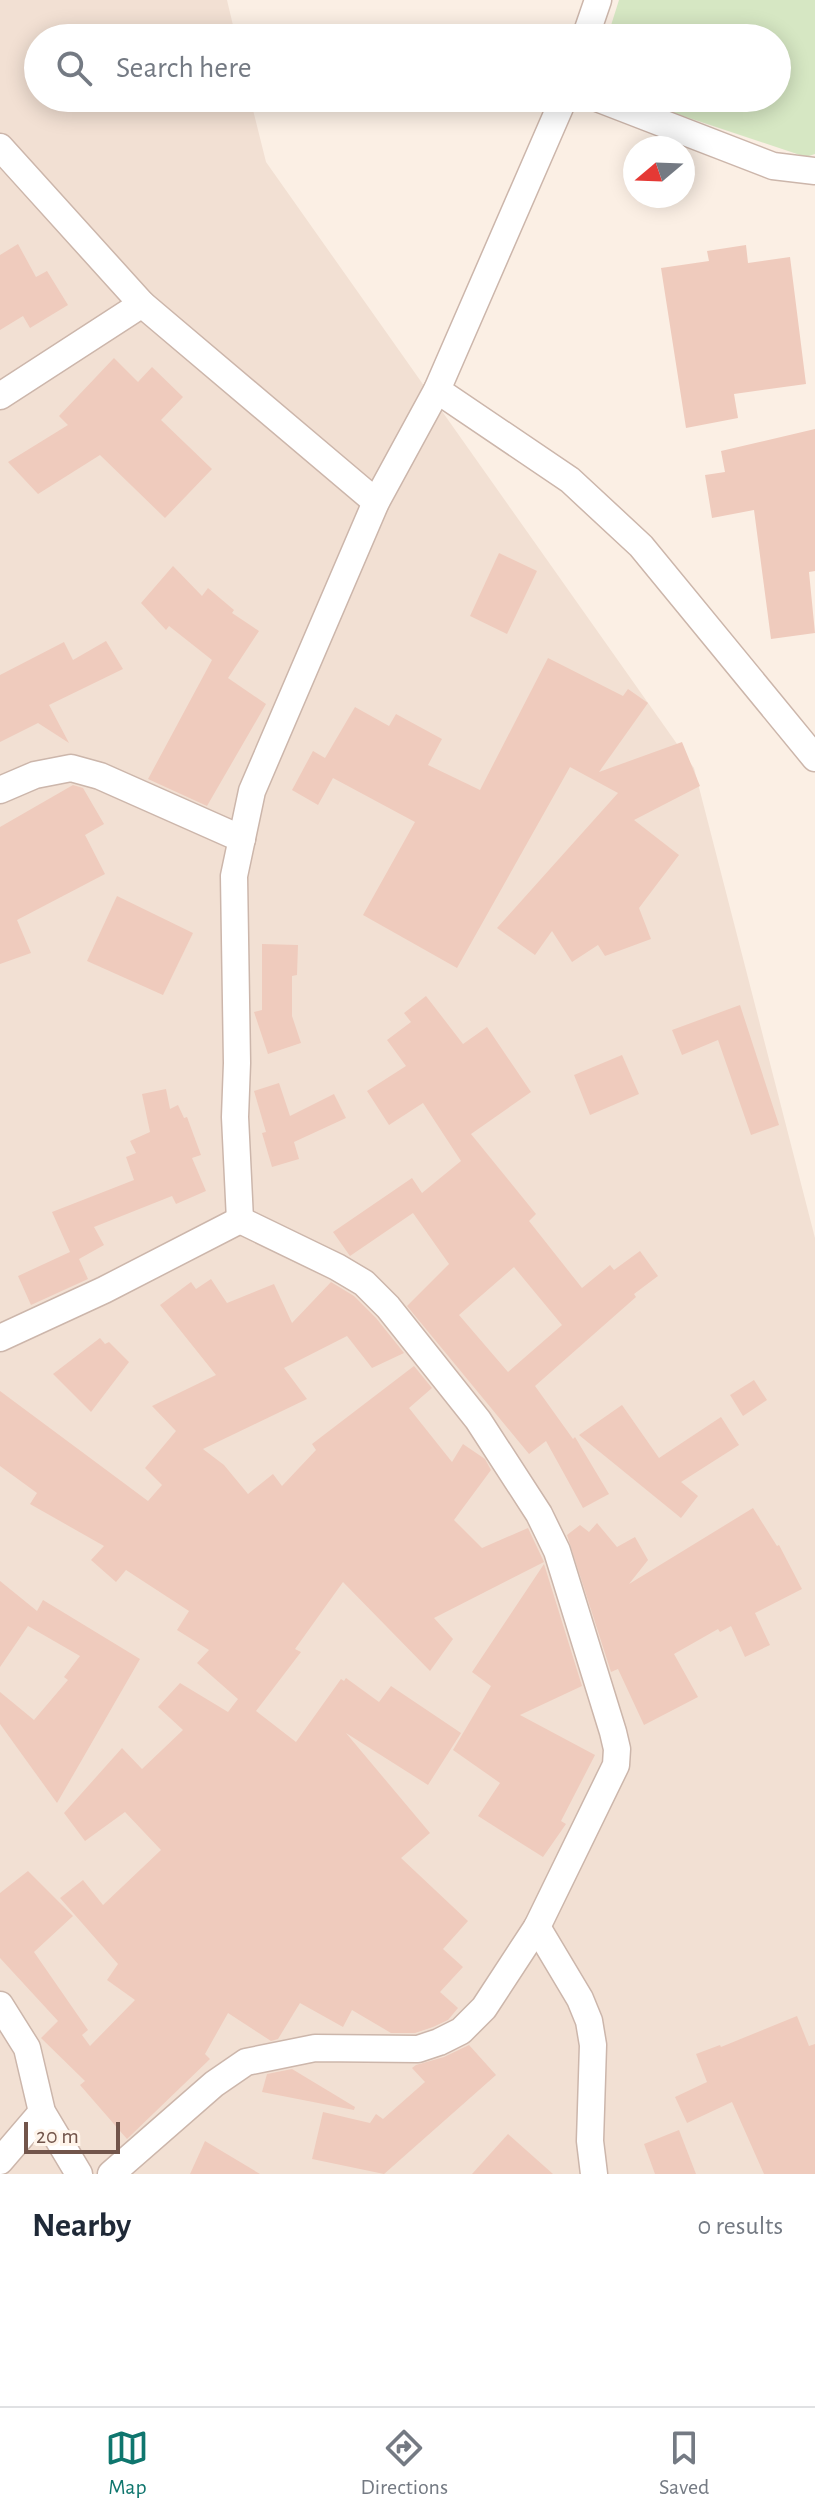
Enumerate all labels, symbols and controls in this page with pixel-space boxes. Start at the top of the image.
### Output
search box [24,24,791,112]
icon: search [52,46,96,90]
text: Search here [116,53,252,83]
north arrow [623,136,695,208]
scale bar [24,2118,120,2154]
text: 20 m [36,2125,79,2147]
text: Nearby [32,2209,131,2243]
text: 0 results [697,2213,783,2239]
tab: Map [105,2426,149,2500]
tab: Directions [360,2426,448,2500]
tab: Saved [659,2426,709,2500]

